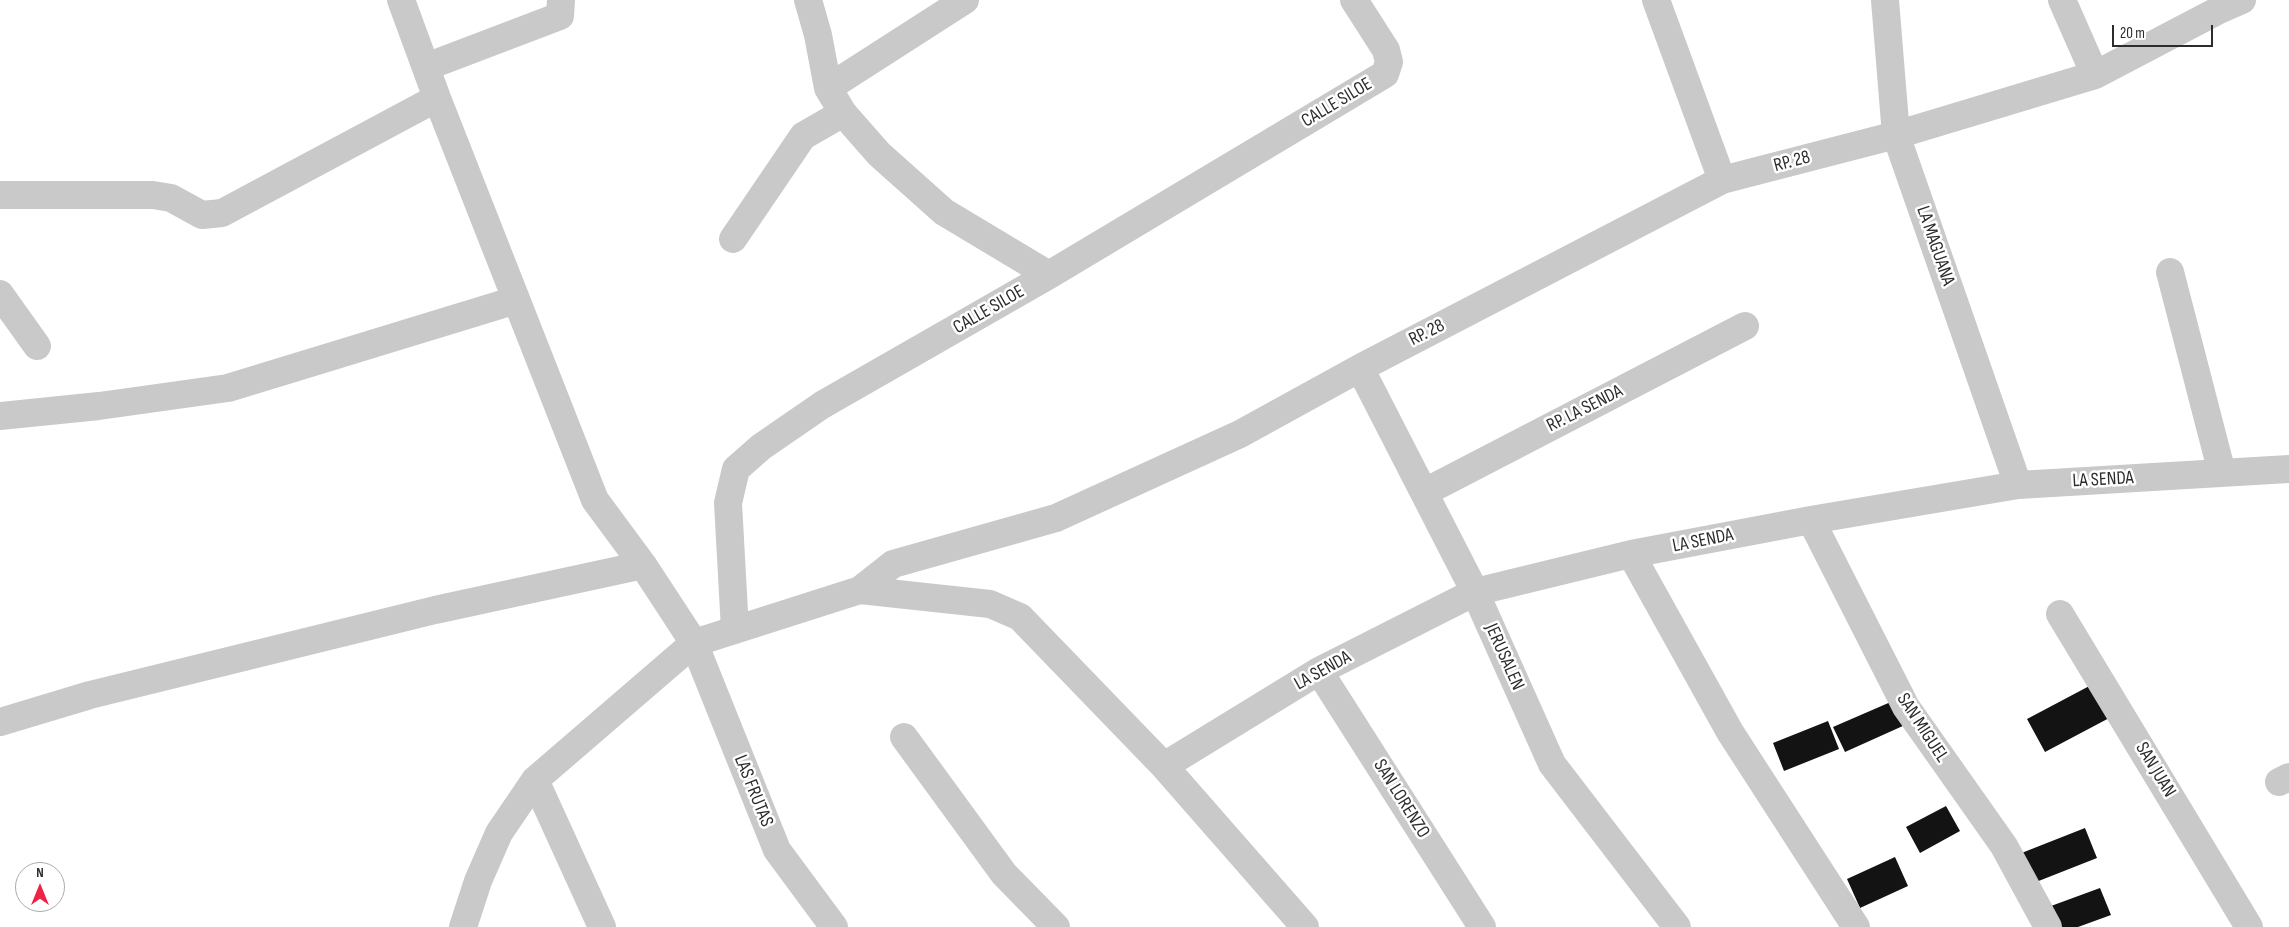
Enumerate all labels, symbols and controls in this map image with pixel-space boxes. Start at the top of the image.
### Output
scale bar [2114,15,2215,47]
text: 20 m [2120,24,2145,43]
street label: CALLE SILOE [1298,73,1376,133]
street label: RP. 28 [1771,146,1813,178]
street label: LA MAGUANA [1911,203,1959,289]
street label: CALLE SILOE [949,281,1029,339]
street label: RP. 28 [1405,314,1449,352]
street label: RP. LA SENDA [1543,380,1627,438]
street label: LA SENDA [2072,467,2134,493]
street label: LA SENDA [1671,524,1735,558]
street label: JERUSALEN [1479,620,1529,694]
street label: LA SENDA [1291,646,1355,696]
street label: SAN MIGUEL [1891,689,1953,767]
street label: SAN JUAN [2130,738,2180,802]
street label: LAS FRUTAS [728,752,778,830]
street label: SAN LORENZO [1368,756,1434,842]
north arrow [15,862,65,912]
text: N [36,864,44,881]

